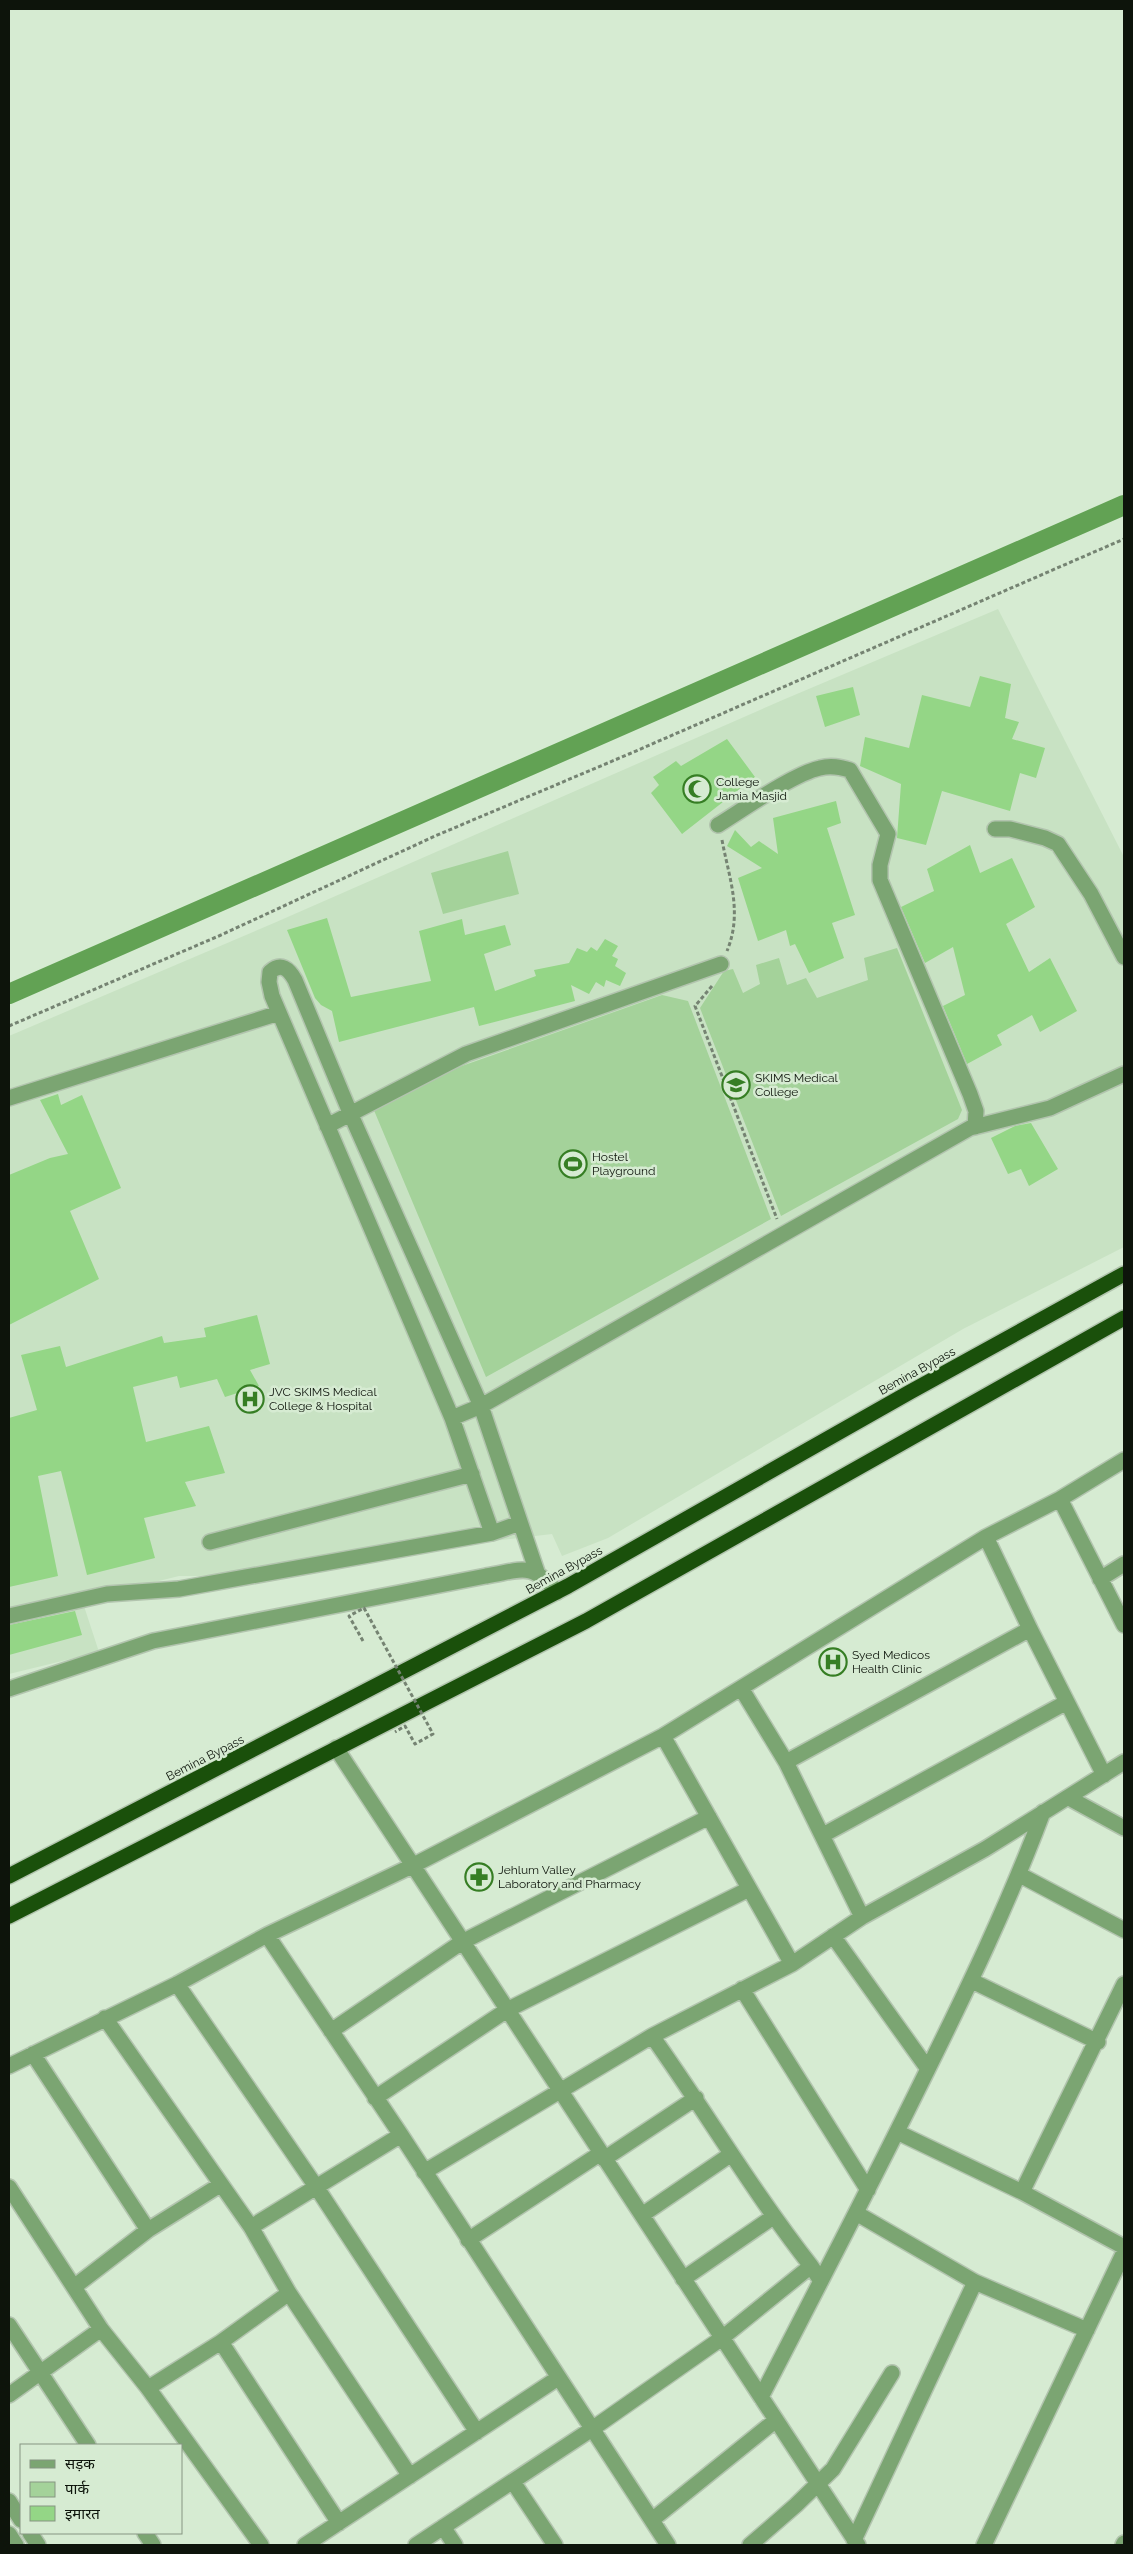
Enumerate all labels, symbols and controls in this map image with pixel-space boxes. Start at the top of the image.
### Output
mosque icon: College Jamia Masjid [682,774,712,804]
place label: College Jamia Masjid [716,775,787,803]
school or university icon: SKIMS Medical College [721,1070,751,1100]
place label: SKIMS Medical College [755,1071,839,1099]
sports icon: Hostel Playground [558,1149,588,1179]
place label: Hostel Playground [592,1150,656,1178]
street label: Bemina Bypass [876,1344,958,1398]
hospital icon: JVC SKIMS Medical College & Hospital [235,1384,265,1414]
place label: JVC SKIMS Medical College & Hospital [269,1385,377,1413]
street label: Bemina Bypass [523,1543,605,1597]
hospital icon: Syed Medicos Health Clinic [818,1647,848,1677]
place label: Syed Medicos Health Clinic [852,1648,930,1676]
street label: Bemina Bypass [164,1732,246,1784]
pharmacy icon: Jehlum Valley Laboratory and Pharmacy [464,1862,494,1892]
place label: Jehlum Valley Laboratory and Pharmacy [498,1863,642,1891]
legend [20,2444,182,2534]
text: सड़क [65,2455,95,2473]
text: पार्क [65,2480,89,2498]
text: इमारत [65,2505,100,2523]

